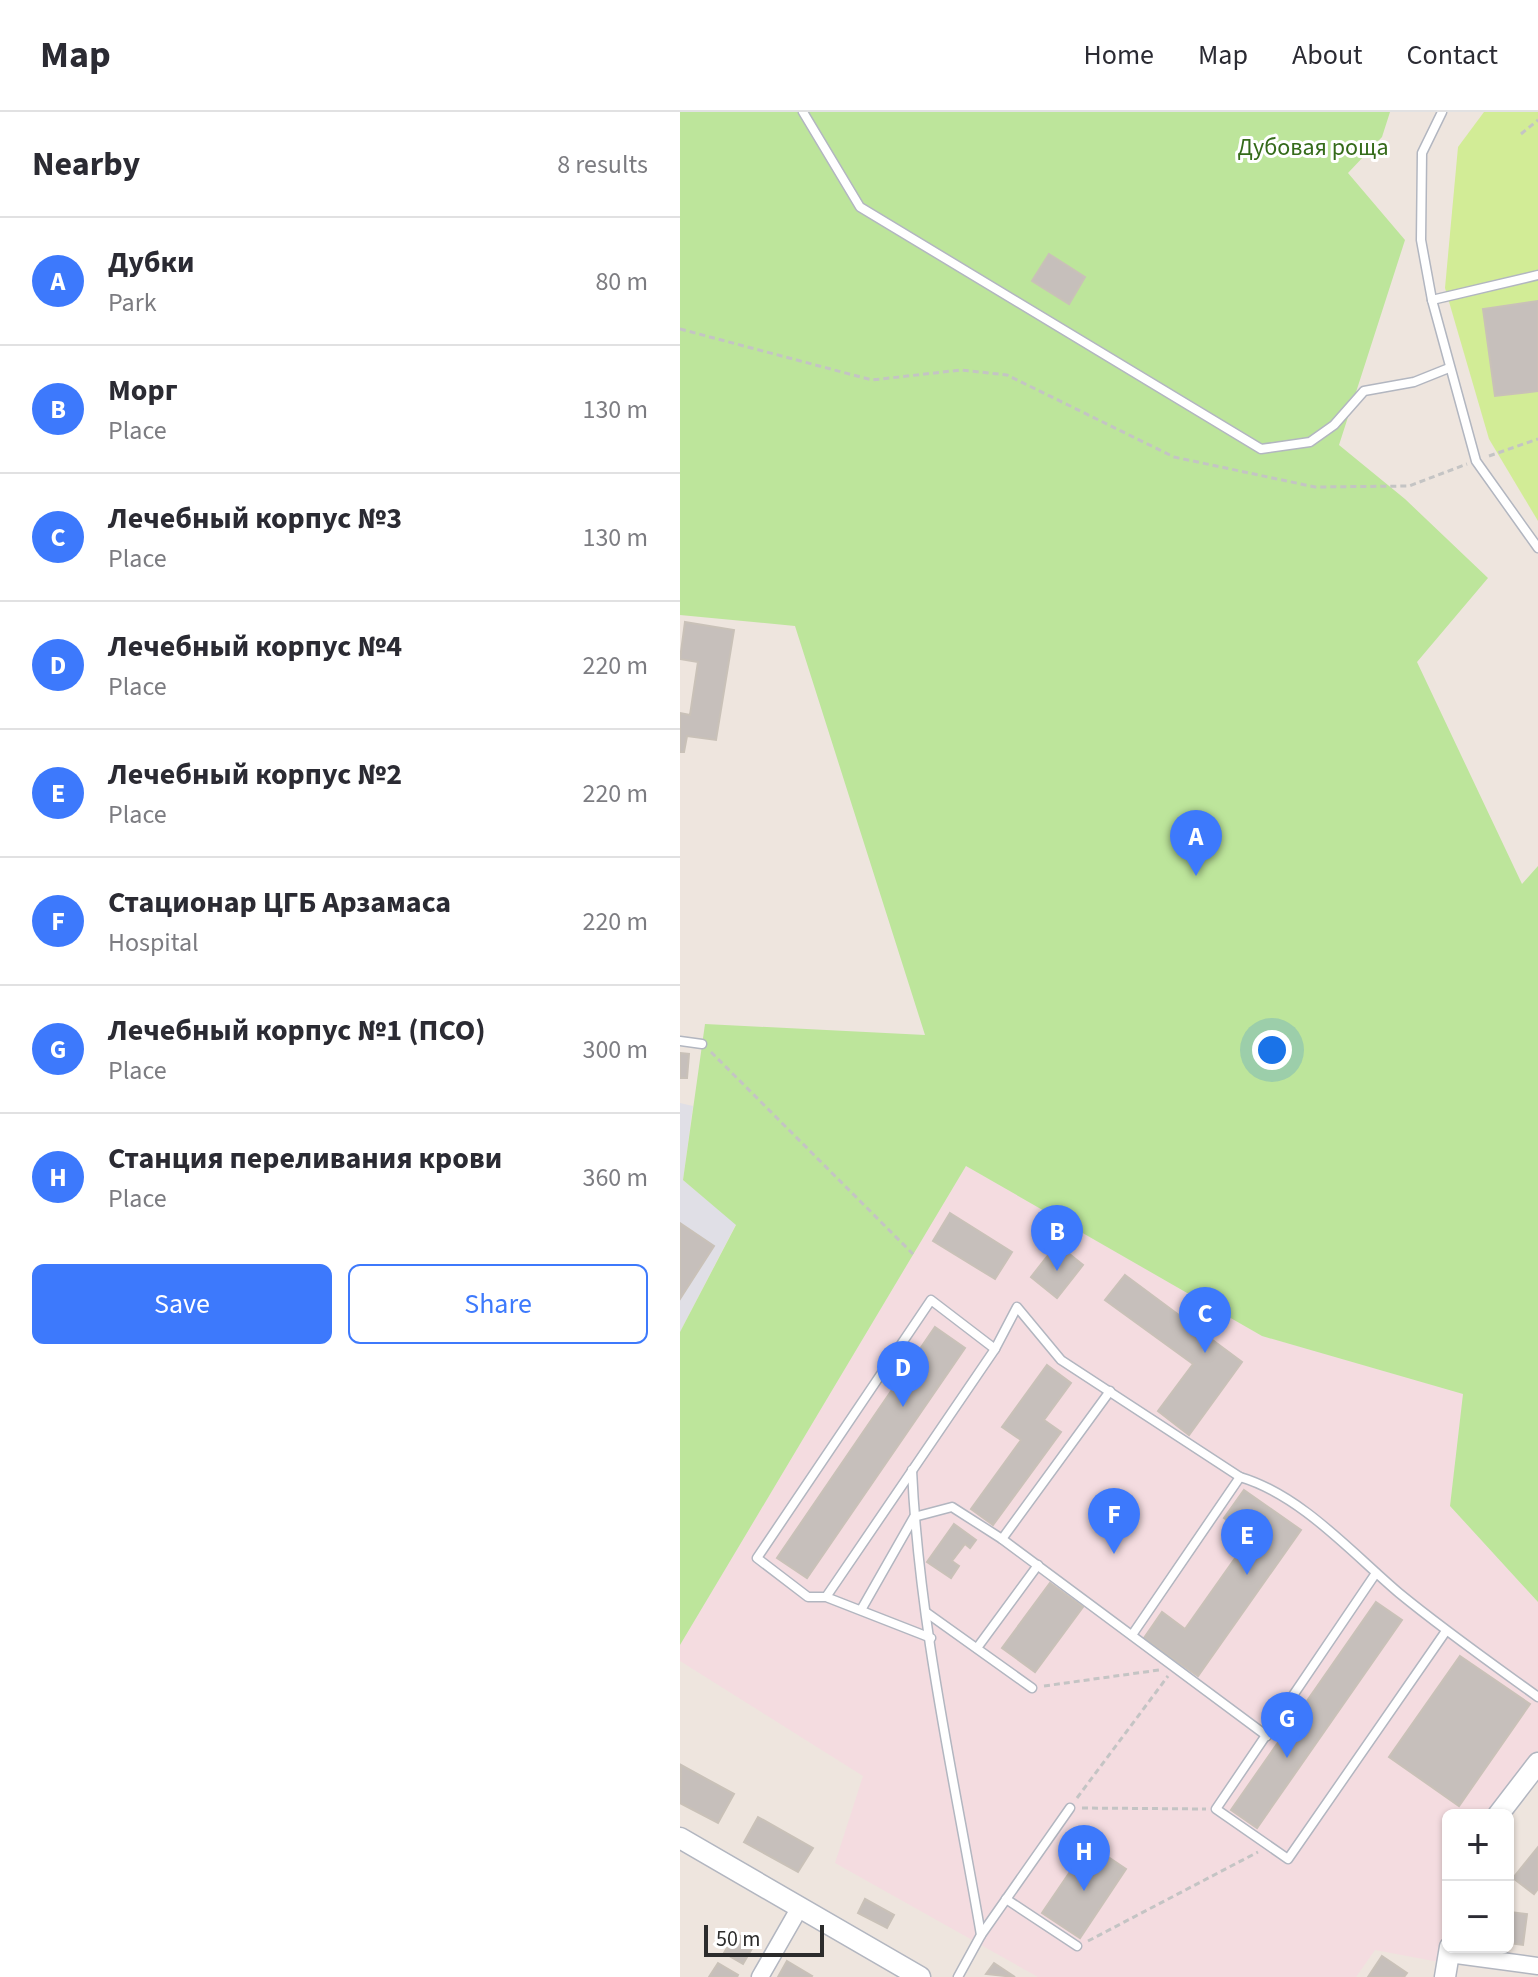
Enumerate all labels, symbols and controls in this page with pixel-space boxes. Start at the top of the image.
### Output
text: Map [40,28,111,82]
text: Home [1083,35,1154,75]
text: Map [1198,35,1248,75]
text: About [1292,35,1363,75]
text: Contact [1407,35,1498,75]
park label: Дубовая роща [1238,130,1388,165]
text: Nearby [32,140,140,189]
text: 8 results [557,146,648,183]
text: Дубки [108,241,195,284]
text: A [51,263,65,300]
text: 80 m [595,263,648,300]
text: Park [108,284,157,321]
text: Морг [108,369,178,412]
text: B [50,391,66,428]
text: 130 m [582,391,648,428]
text: Place [108,412,167,449]
text: Лечебный корпус №3 [108,497,402,540]
text: C [50,519,66,556]
text: 130 m [582,519,648,556]
text: Place [108,540,167,577]
text: Лечебный корпус №4 [108,625,402,668]
text: D [50,647,66,684]
text: 220 m [582,647,648,684]
text: Place [108,668,167,705]
text: Лечебный корпус №2 [108,753,402,796]
text: E [51,775,65,812]
text: 220 m [582,775,648,812]
text: Place [108,796,167,833]
pin: A [1170,810,1222,876]
text: Стационар ЦГБ Арзамаса [108,881,451,924]
text: F [51,903,65,940]
text: 220 m [582,903,648,940]
text: Hospital [108,924,199,961]
text: Лечебный корпус №1 (ПСО) [108,1009,486,1052]
your location [1252,1030,1292,1070]
text: G [50,1031,66,1068]
text: 300 m [582,1031,648,1068]
text: Place [108,1052,167,1089]
text: Станция переливания крови [108,1137,502,1180]
text: H [49,1159,67,1196]
text: 360 m [582,1159,648,1196]
text: Place [108,1180,167,1217]
pin: B [1031,1205,1083,1271]
button: Save [32,1264,332,1344]
button: Share [348,1264,648,1344]
pin: C [1179,1287,1231,1353]
pin: D [877,1341,929,1407]
pin: F [1088,1488,1140,1554]
pin: E [1221,1509,1273,1575]
pin: G [1261,1692,1313,1758]
map controls [1442,1809,1514,1953]
button: + [1442,1809,1514,1881]
pin: H [1058,1825,1110,1891]
button: − [1442,1881,1514,1953]
scale bar [704,1921,824,1957]
text: 50 m [716,1923,761,1955]

